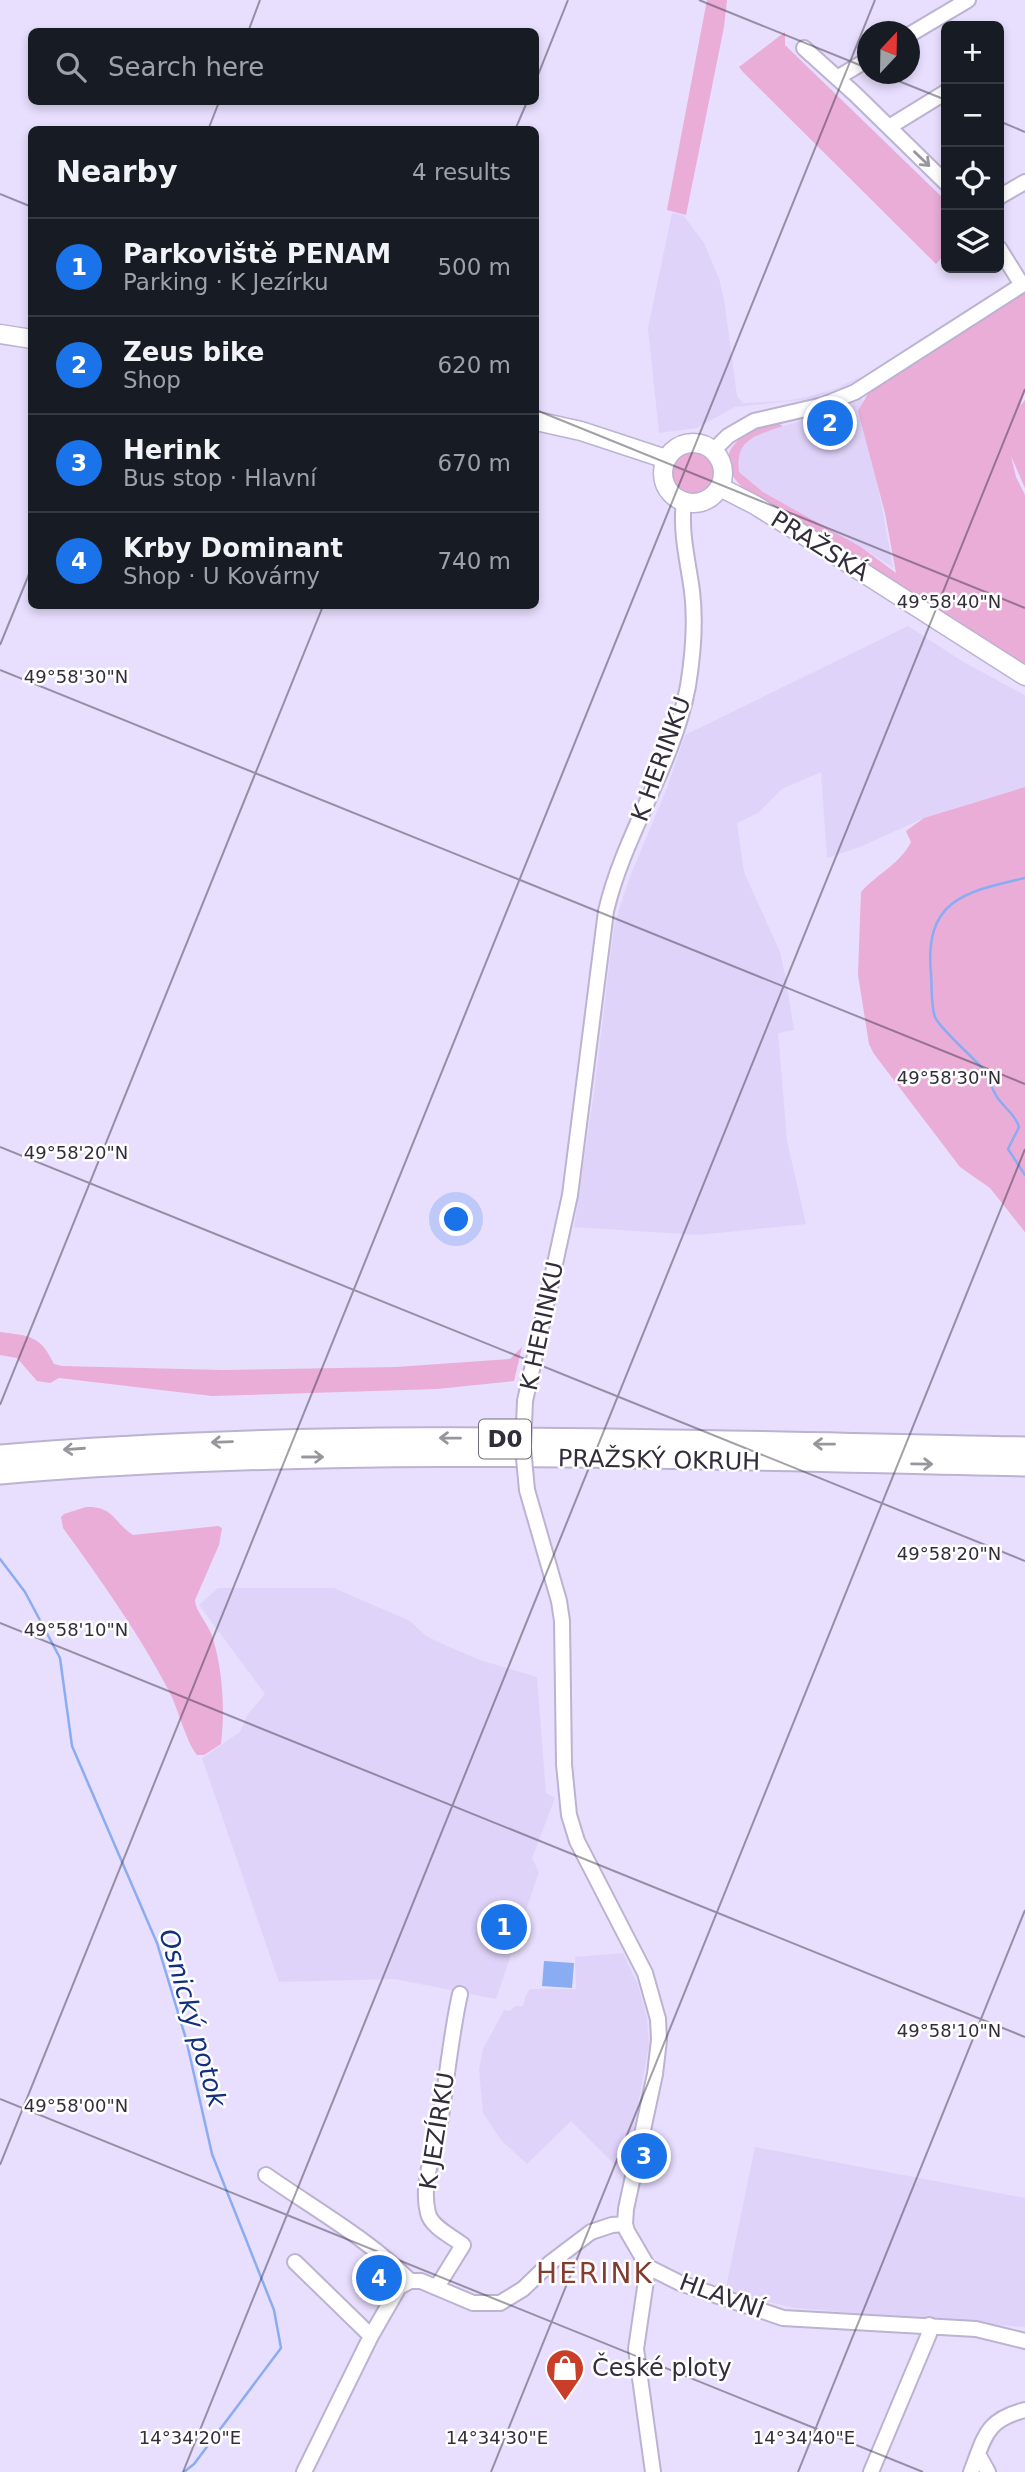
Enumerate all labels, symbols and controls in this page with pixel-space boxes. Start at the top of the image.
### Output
north arrow [857,21,920,84]
map controls [941,21,1004,273]
button: + [941,21,1004,84]
search box [28,28,539,105]
icon: search [52,48,90,86]
text: Search here [108,52,264,82]
button: − [941,84,1004,147]
button: locate [941,147,1004,210]
one-way arrow [913,150,930,167]
text: Nearby [56,154,178,189]
text: 4 results [412,159,511,185]
button: layers [941,210,1004,273]
text: Parkoviště PENAM [123,239,391,269]
text: 1 [71,254,87,280]
text: 500 m [437,254,511,280]
text: Parking · K Jezírku [123,269,329,295]
text: Zeus bike [123,337,264,367]
text: 2 [71,352,87,378]
text: 620 m [437,352,511,378]
text: Shop [123,367,181,393]
pin: 2 [807,397,853,449]
text: Herink [123,435,220,465]
text: 3 [71,450,87,476]
text: 670 m [437,450,511,476]
text: Bus stop · Hlavní [123,465,317,491]
street label: PRAŽSKÁ [766,504,875,587]
text: Krby Dominant [123,533,343,563]
text: 4 [71,548,87,574]
text: 740 m [437,548,511,574]
text: Shop · U Kovárny [123,563,320,589]
text: 49°58'40"N [897,591,1001,612]
text: 49°58'30"N [24,666,128,687]
street label: K HERINKU [625,693,697,825]
text: 49°58'30"N [897,1067,1001,1088]
text: 49°58'20"N [24,1142,128,1163]
your location [439,1202,473,1236]
street label: K HERINKU [515,1259,569,1393]
road number: D0 [479,1420,531,1458]
one-way arrow [438,1431,461,1445]
one-way arrow [211,1435,234,1448]
one-way arrow [813,1437,836,1451]
one-way arrow [63,1443,86,1456]
street label: PRAŽSKÝ OKRUH [558,1443,760,1476]
one-way arrow [302,1450,325,1464]
one-way arrow [911,1457,934,1471]
text: 49°58'20"N [897,1543,1001,1564]
text: 49°58'10"N [24,1619,128,1640]
pin: 1 [481,1901,527,1953]
water label: Osnický potok [153,1925,233,2112]
text: 49°58'10"N [897,2020,1001,2041]
street label: K JEZÍRKU [413,2070,460,2192]
text: 49°58'00"N [24,2095,128,2116]
pin: 3 [621,2130,667,2182]
pin: 4 [356,2252,402,2304]
district label: HERINK [536,2257,654,2290]
street label: HLAVNÍ [676,2267,769,2324]
shop icon: České ploty [544,2347,586,2402]
place label: České ploty [592,2352,732,2382]
text: 14°34'20"E [139,2427,241,2448]
text: 14°34'30"E [446,2427,548,2448]
text: 14°34'40"E [753,2427,855,2448]

